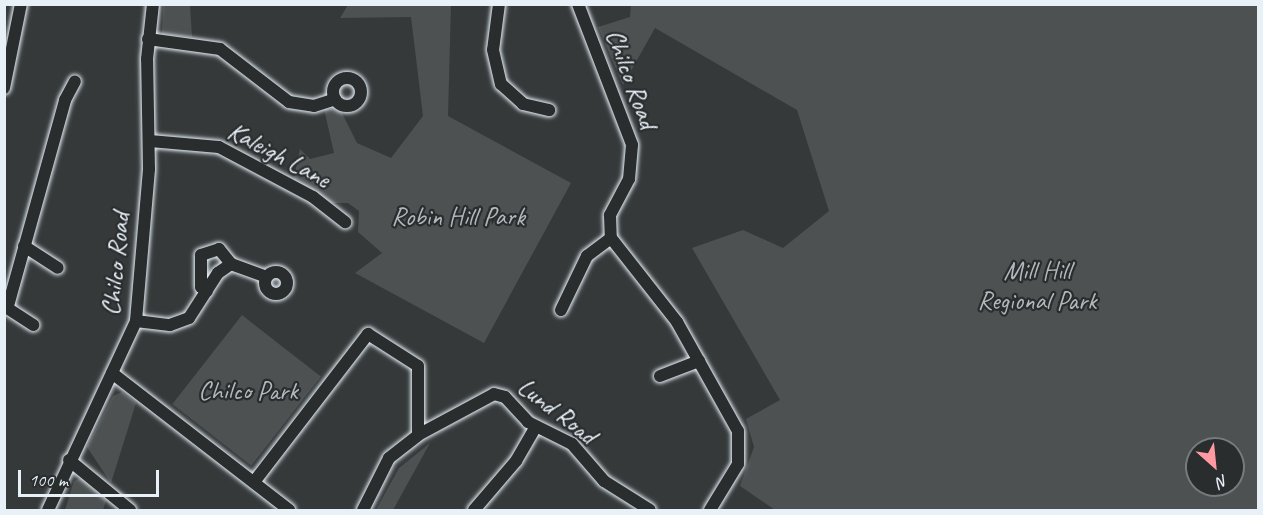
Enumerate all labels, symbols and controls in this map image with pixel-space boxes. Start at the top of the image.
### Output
street label: Chilco Road [599,26,663,132]
street label: Kaleigh Lane [223,115,335,195]
park label: Robin Hill Park [391,201,525,233]
street label: Chilco Road [95,212,137,316]
park label: Mill Hill Regional Park [977,255,1097,316]
street label: Lund Road [511,371,603,451]
park label: Chilco Park [198,375,298,407]
north arrow [1185,437,1245,497]
scale bar [21,458,162,496]
text: 100 m [29,469,68,491]
text: N [1213,470,1231,492]

